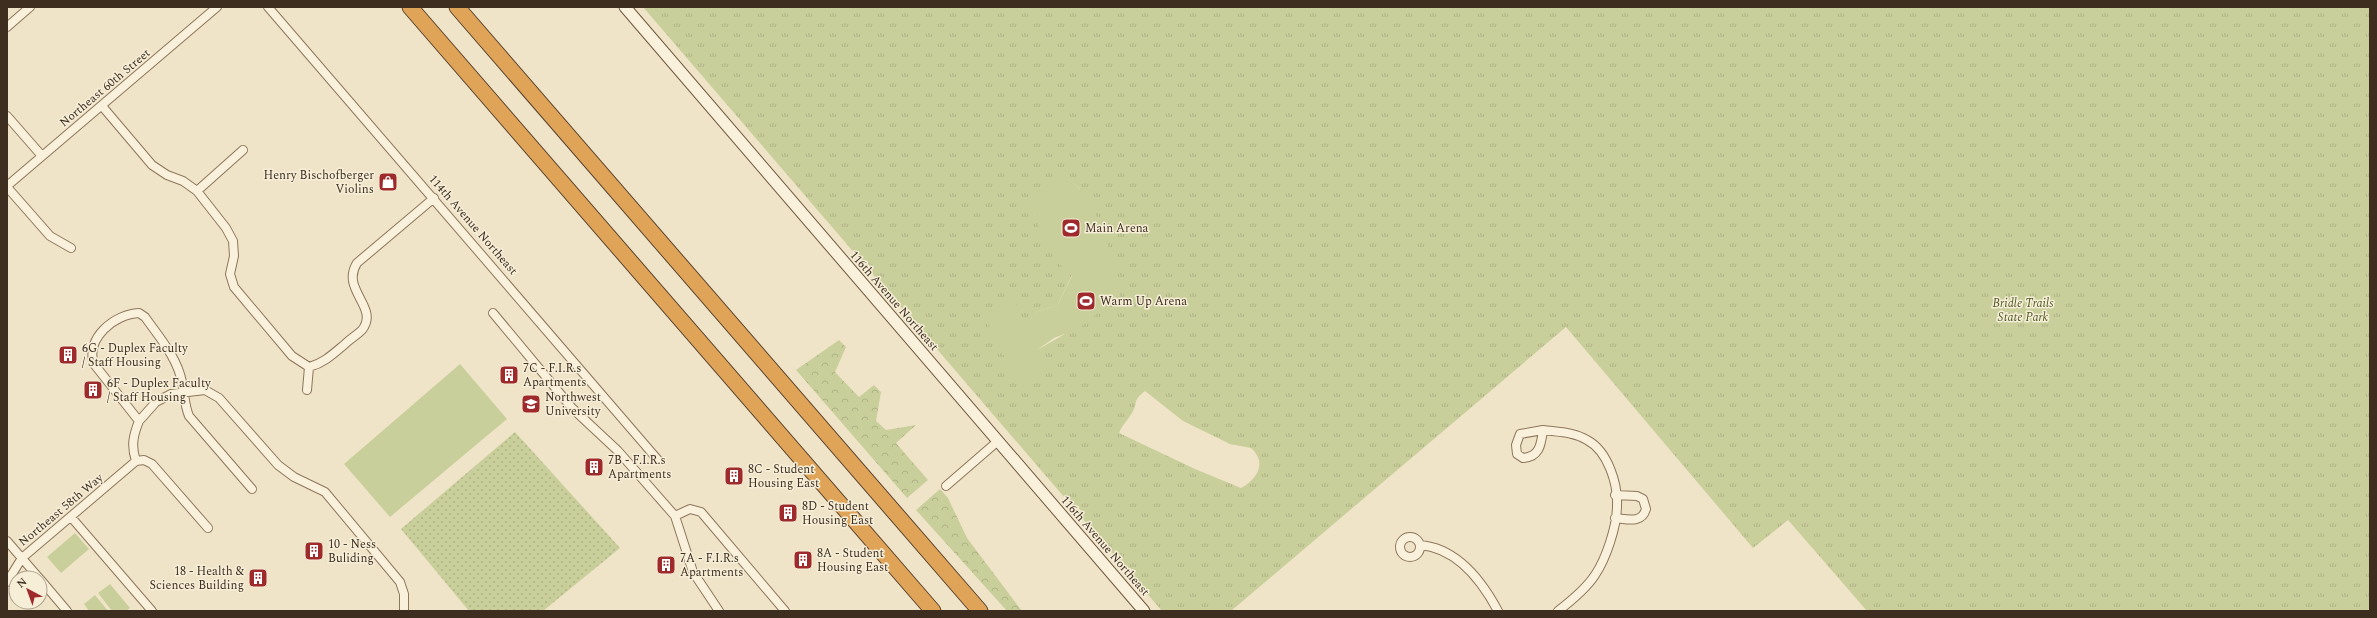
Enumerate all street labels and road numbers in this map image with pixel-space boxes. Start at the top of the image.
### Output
street label: Northeast 60th Street [55,44,155,132]
street label: 114th Avenue Northeast [424,170,522,280]
street label: 116th Avenue Northeast [845,246,943,356]
street label: Northeast 58th Way [15,468,108,551]
street label: 116th Avenue Northeast [1056,491,1154,601]

